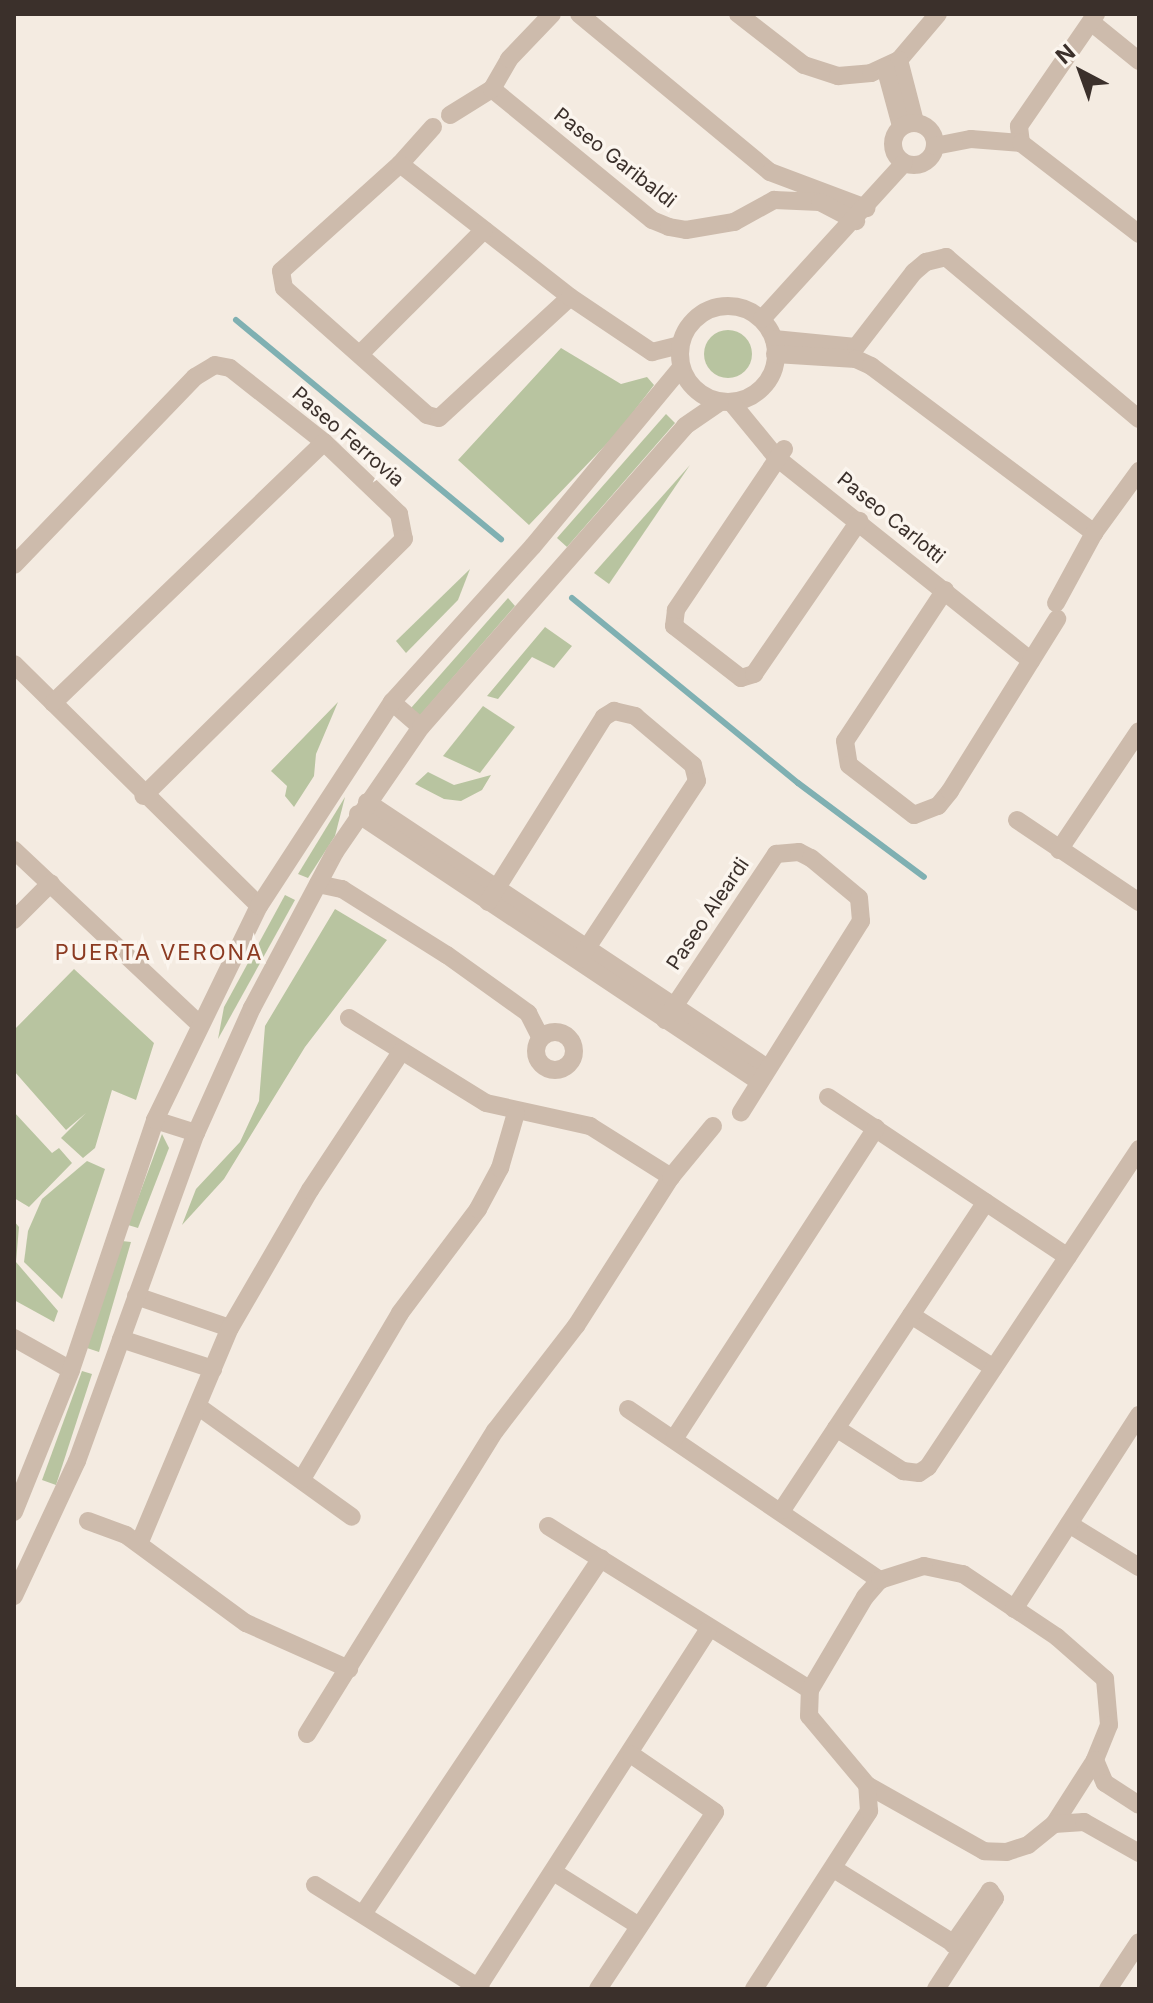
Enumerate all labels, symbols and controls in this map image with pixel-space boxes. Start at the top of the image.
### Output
north arrow [1041,32,1121,112]
text: N [1050,39,1080,69]
street label: Paseo Garibaldi [549,103,681,213]
street label: Paseo Ferrovia [287,382,409,492]
street label: Paseo Carlotti [832,467,950,569]
street label: Paseo Aleardi [662,853,754,975]
district label: PUERTA VERONA [55,940,263,966]

